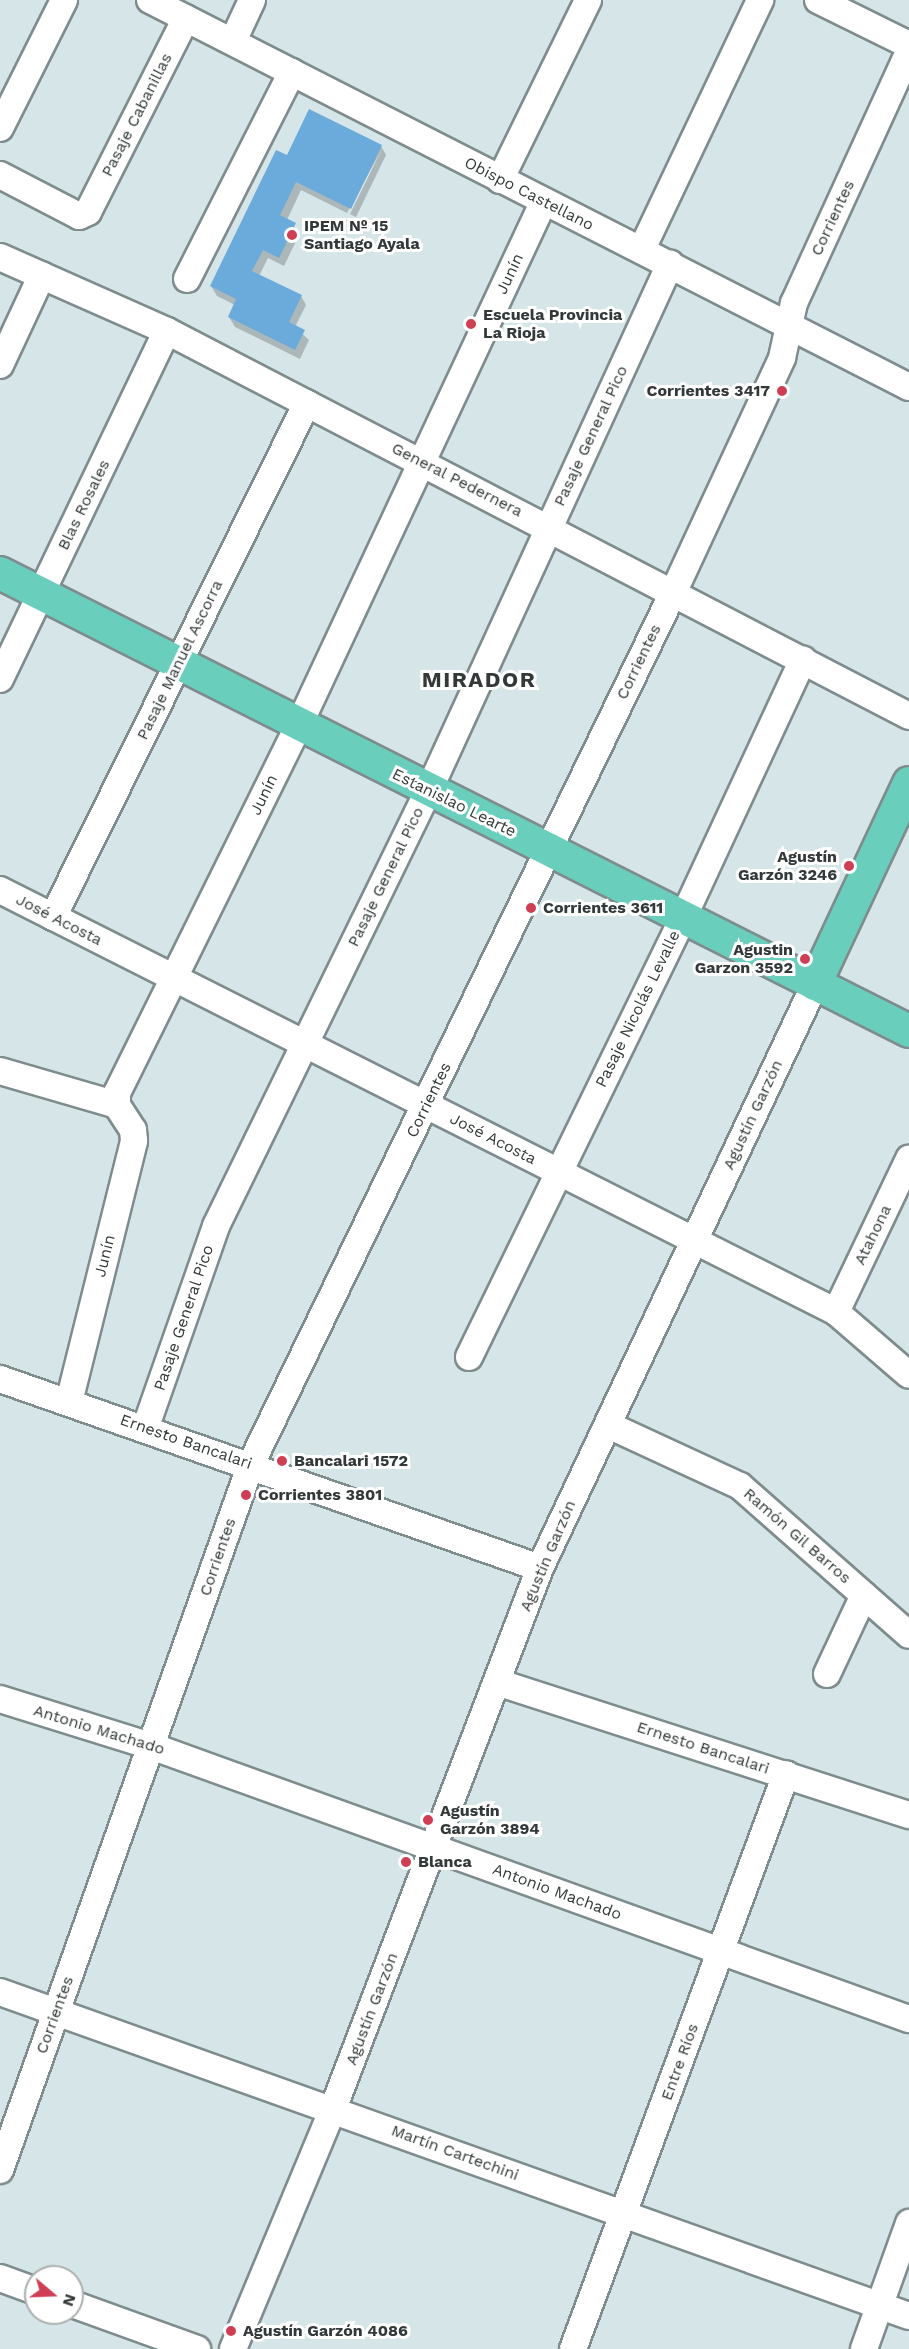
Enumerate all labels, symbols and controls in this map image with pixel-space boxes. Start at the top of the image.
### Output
street label: Pasaje Cabanillas [98,50,176,180]
street label: Obispo Castellano [461,153,597,235]
street label: Corrientes [807,177,859,259]
place label: IPEM Nº 15 Santiago Ayala [304,216,420,254]
marker: IPEM Nº 15 Santiago Ayala [285,228,299,242]
street label: Junín [492,251,528,297]
place label: Escuela Provincia La Rioja [483,305,622,343]
marker: Escuela Provincia La Rioja [464,317,478,331]
street label: Pasaje General Pico [550,362,632,510]
place label: Corrientes 3417 [647,381,770,401]
marker: Corrientes 3417 [775,384,789,398]
street label: General Pedernera [388,439,526,521]
street label: Blas Rosales [54,457,114,553]
street label: Pasaje Manuel Ascorra [133,576,227,744]
street label: Corrientes [613,621,665,703]
district label: MIRADOR [422,667,536,693]
street label: Estanislao Learte [389,765,519,841]
street label: Junín [246,772,282,818]
street label: Pasaje General Pico [344,804,428,950]
place label: Agustín Garzón 3246 [738,847,837,885]
marker: Agustín Garzón 3246 [842,859,856,873]
street label: José Acosta [12,890,106,950]
place label: Corrientes 3611 [543,898,663,918]
marker: Corrientes 3611 [524,901,538,915]
street label: Pasaje Nicolás Levalle [592,927,684,1091]
place label: Agustin Garzon 3592 [695,940,793,978]
marker: Agustin Garzon 3592 [798,952,812,966]
street label: Agustín Garzón [719,1057,787,1173]
street label: Corrientes [403,1059,455,1141]
street label: José Acosta [446,1109,540,1169]
street label: Atahona [850,1202,896,1268]
street label: Junín [91,1233,119,1279]
street label: Pasaje General Pico [150,1242,218,1394]
street label: Ernesto Bancalari [118,1410,254,1474]
place label: Bancalari 1572 [294,1451,408,1471]
marker: Bancalari 1572 [275,1454,289,1468]
street label: Ramón Gil Barros [739,1484,855,1588]
place label: Corrientes 3801 [258,1485,382,1505]
marker: Corrientes 3801 [239,1488,253,1502]
street label: Agustín Garzón [516,1498,580,1614]
street label: Corrientes [196,1515,240,1599]
street label: Antonio Machado [31,1701,167,1759]
street label: Ernesto Bancalari [634,1718,772,1778]
place label: Agustín Garzón 3894 [440,1801,540,1839]
marker: Agustín Garzón 3894 [421,1813,435,1827]
place label: Blanca [418,1852,472,1872]
marker: Blanca [399,1855,413,1869]
street label: Antonio Machado [490,1860,624,1924]
street label: Agustín Garzón [342,1950,402,2068]
street label: Corrientes [32,1974,78,2056]
street label: Entre Ríos [657,2021,703,2103]
street label: Martín Cartechini [389,2121,521,2185]
north arrow [24,2265,84,2325]
text: N [59,2292,81,2309]
place label: Agustín Garzón 4086 [243,2321,408,2341]
marker: Agustín Garzón 4086 [224,2324,238,2338]

